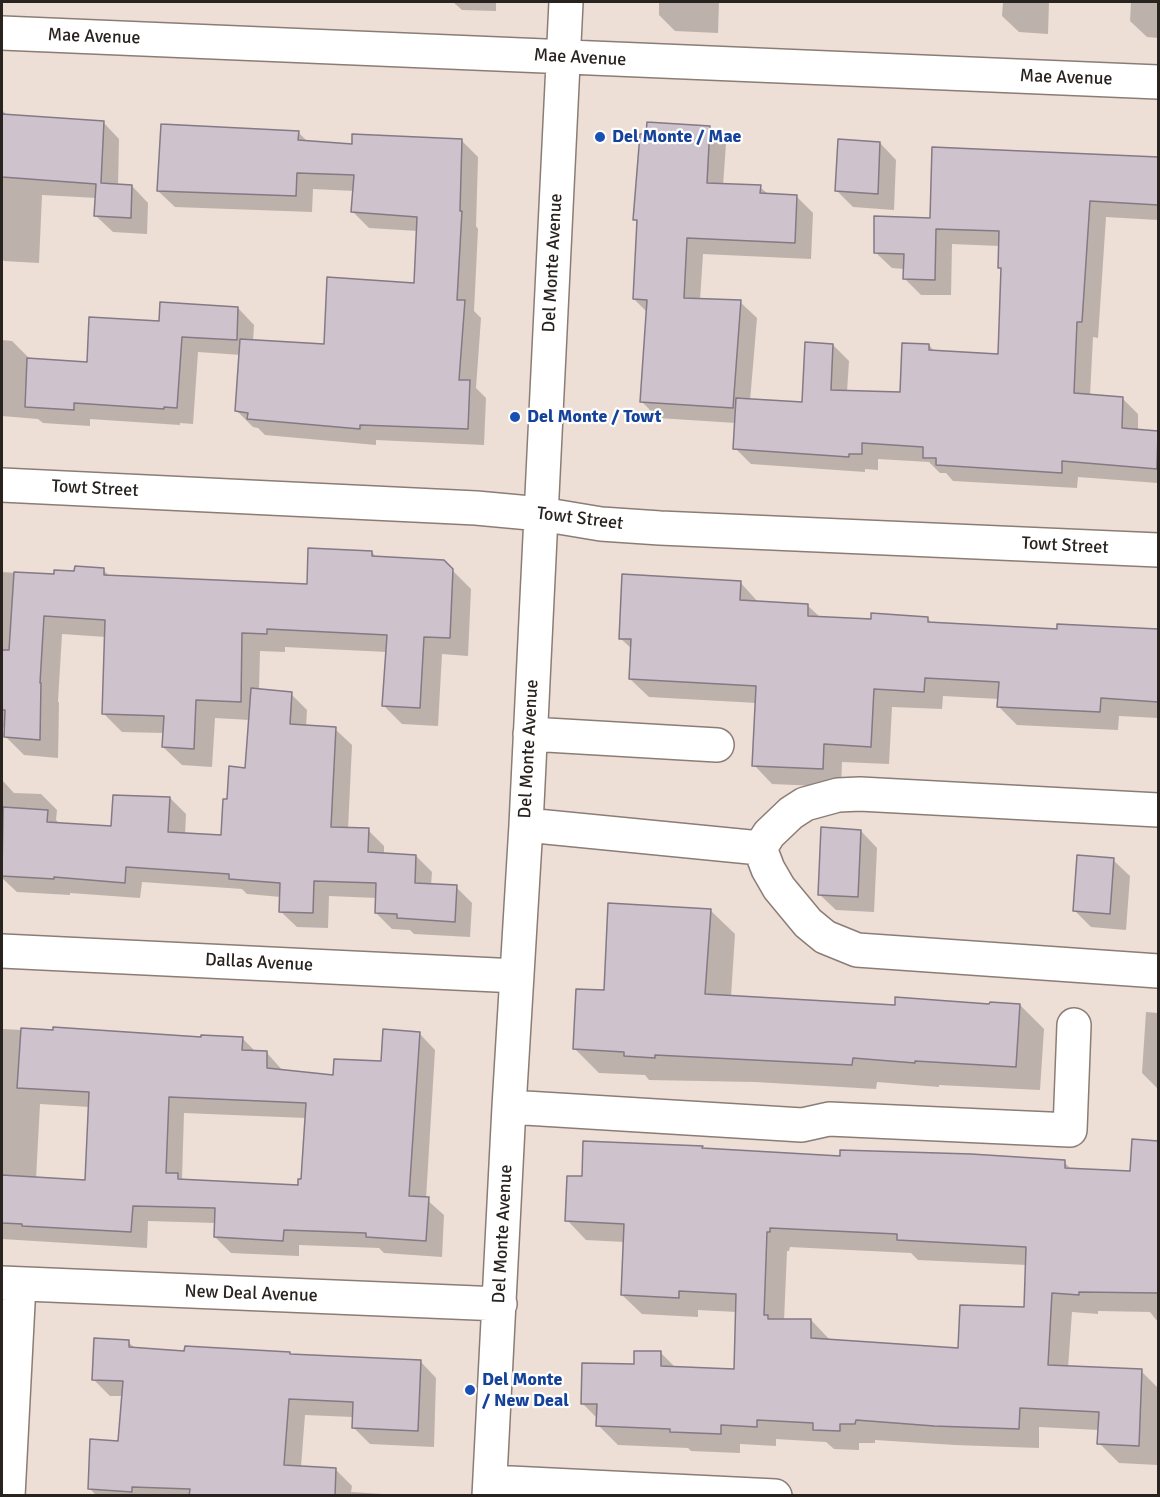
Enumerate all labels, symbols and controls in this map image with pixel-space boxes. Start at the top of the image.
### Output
street label: Mae Avenue [47,25,141,49]
street label: Mae Avenue [533,45,627,71]
street label: Mae Avenue [1019,66,1113,90]
place label: Del Monte / Mae [612,126,741,148]
marker: Del Monte / Mae [593,130,607,144]
street label: Del Monte Avenue [539,193,567,333]
place label: Del Monte / Towt [527,406,661,428]
marker: Del Monte / Towt [508,410,522,424]
street label: Towt Street [51,476,139,502]
street label: Towt Street [536,503,624,535]
street label: Towt Street [1021,533,1109,559]
street label: Del Monte Avenue [515,679,543,819]
street label: Dallas Avenue [204,949,314,977]
street label: Del Monte Avenue [489,1164,517,1304]
street label: New Deal Avenue [184,1281,318,1307]
place label: Del Monte / New Deal [482,1369,569,1412]
marker: Del Monte / New Deal [463,1383,477,1397]

